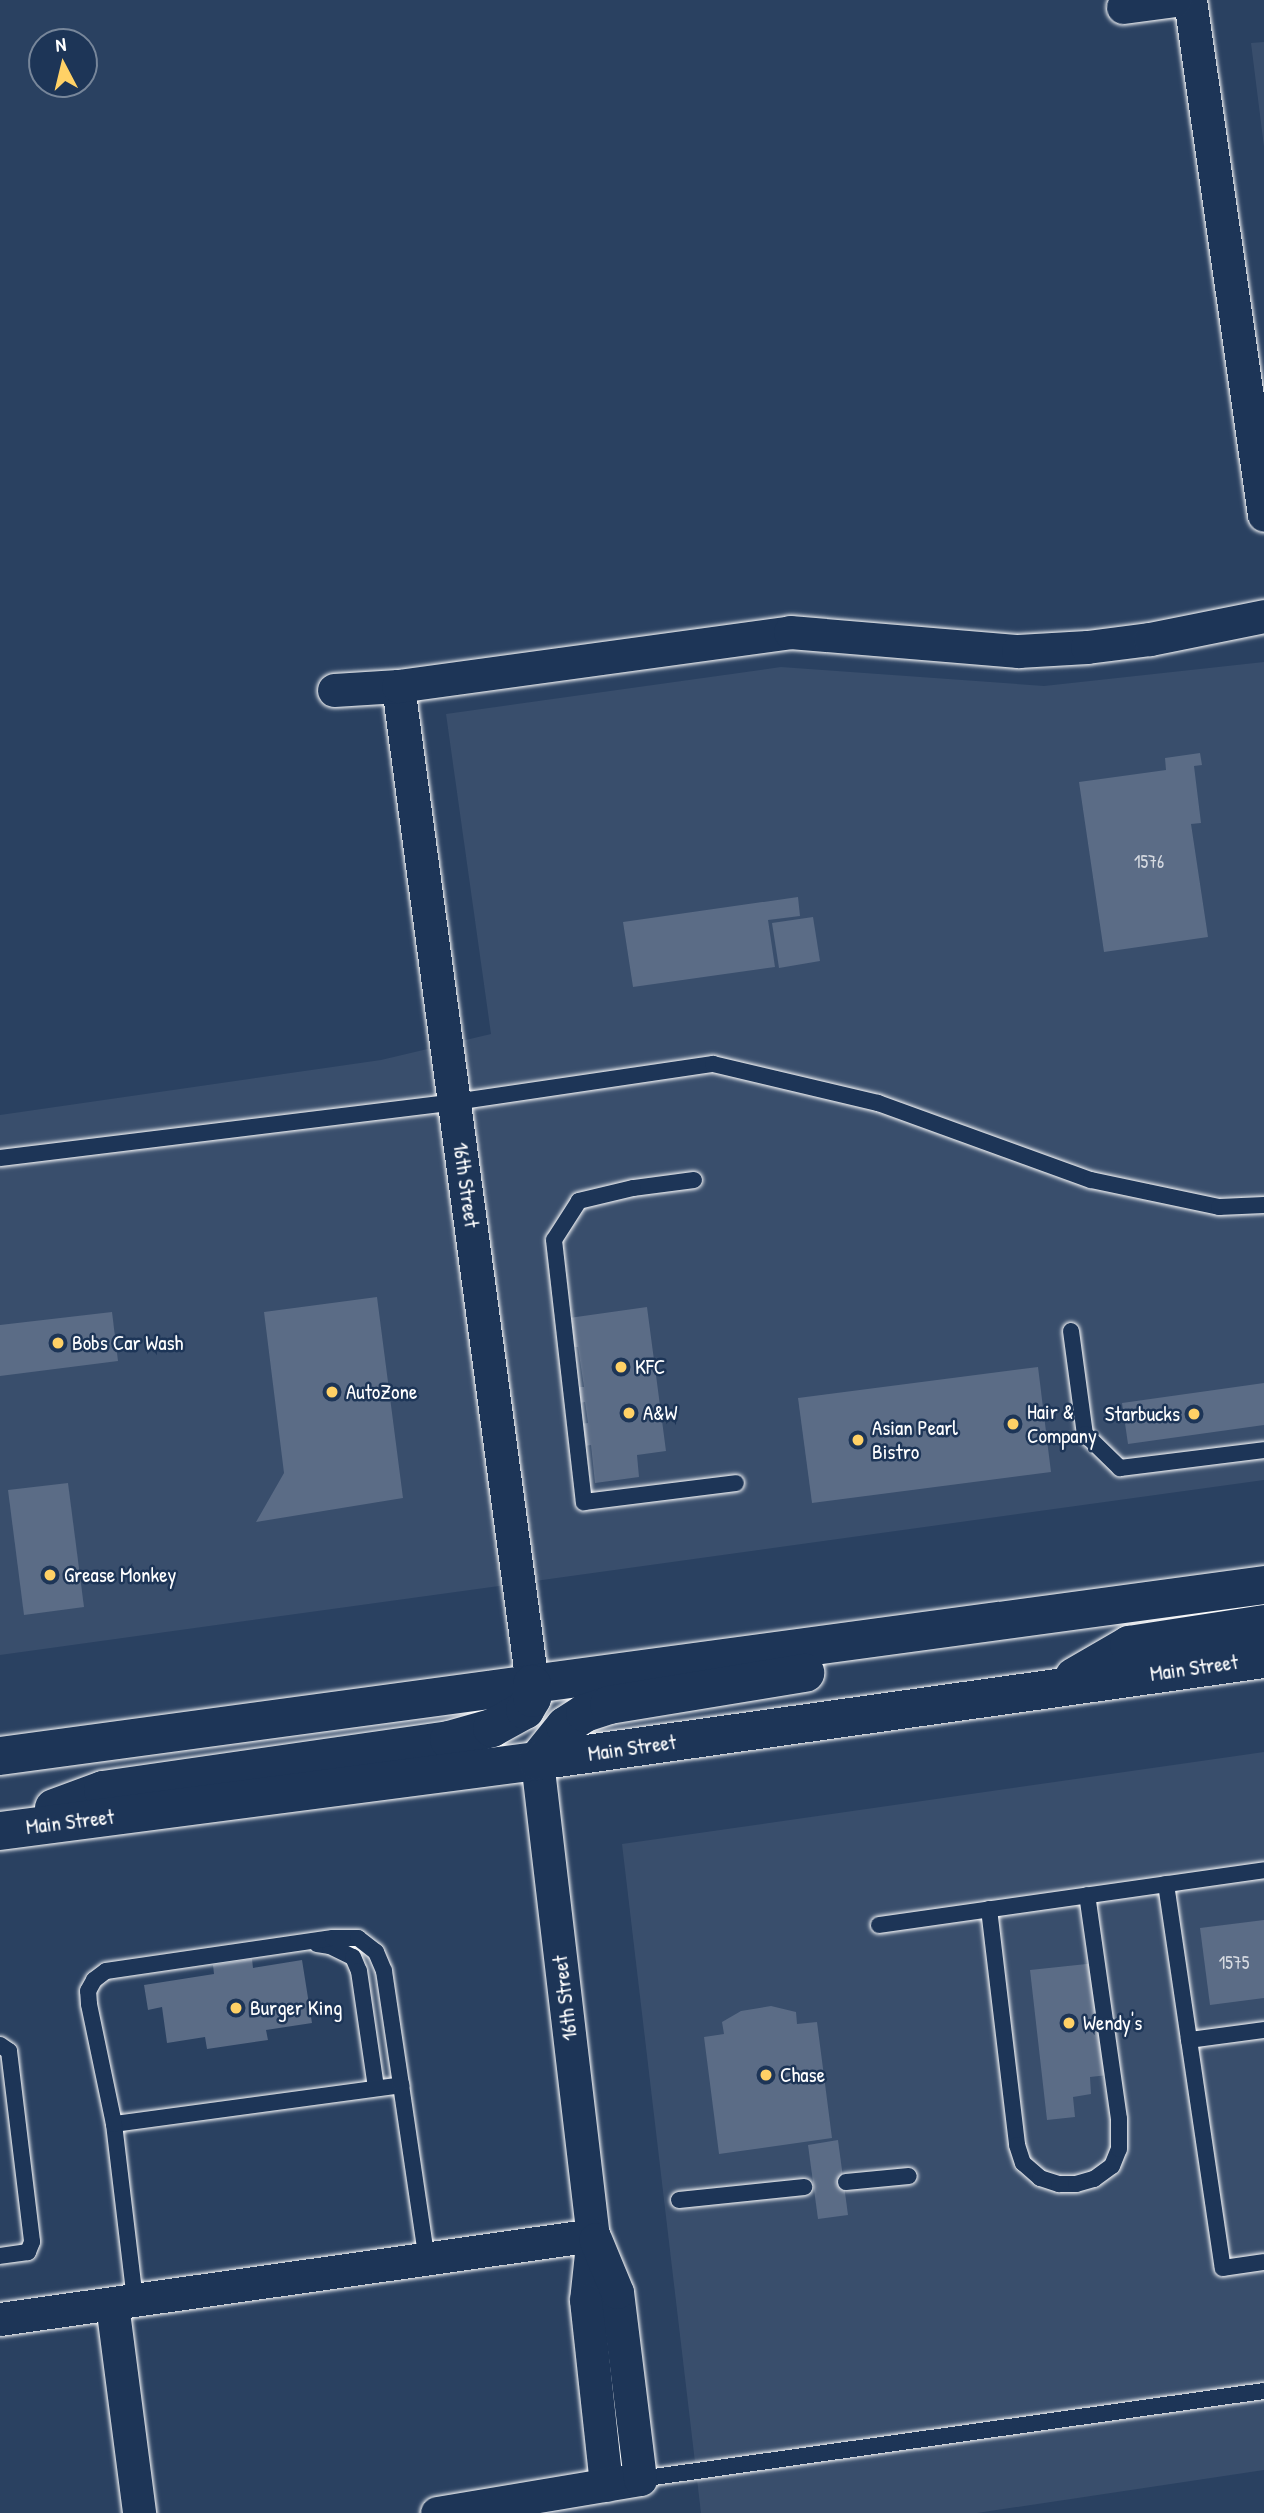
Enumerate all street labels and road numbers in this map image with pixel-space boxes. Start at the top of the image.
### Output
street label: 16th Street [448,1141,484,1229]
street label: Main Street [1148,1649,1240,1687]
street label: Main Street [586,1729,678,1767]
street label: Main Street [24,1804,116,1840]
street label: 16th Street [547,1954,583,2042]

